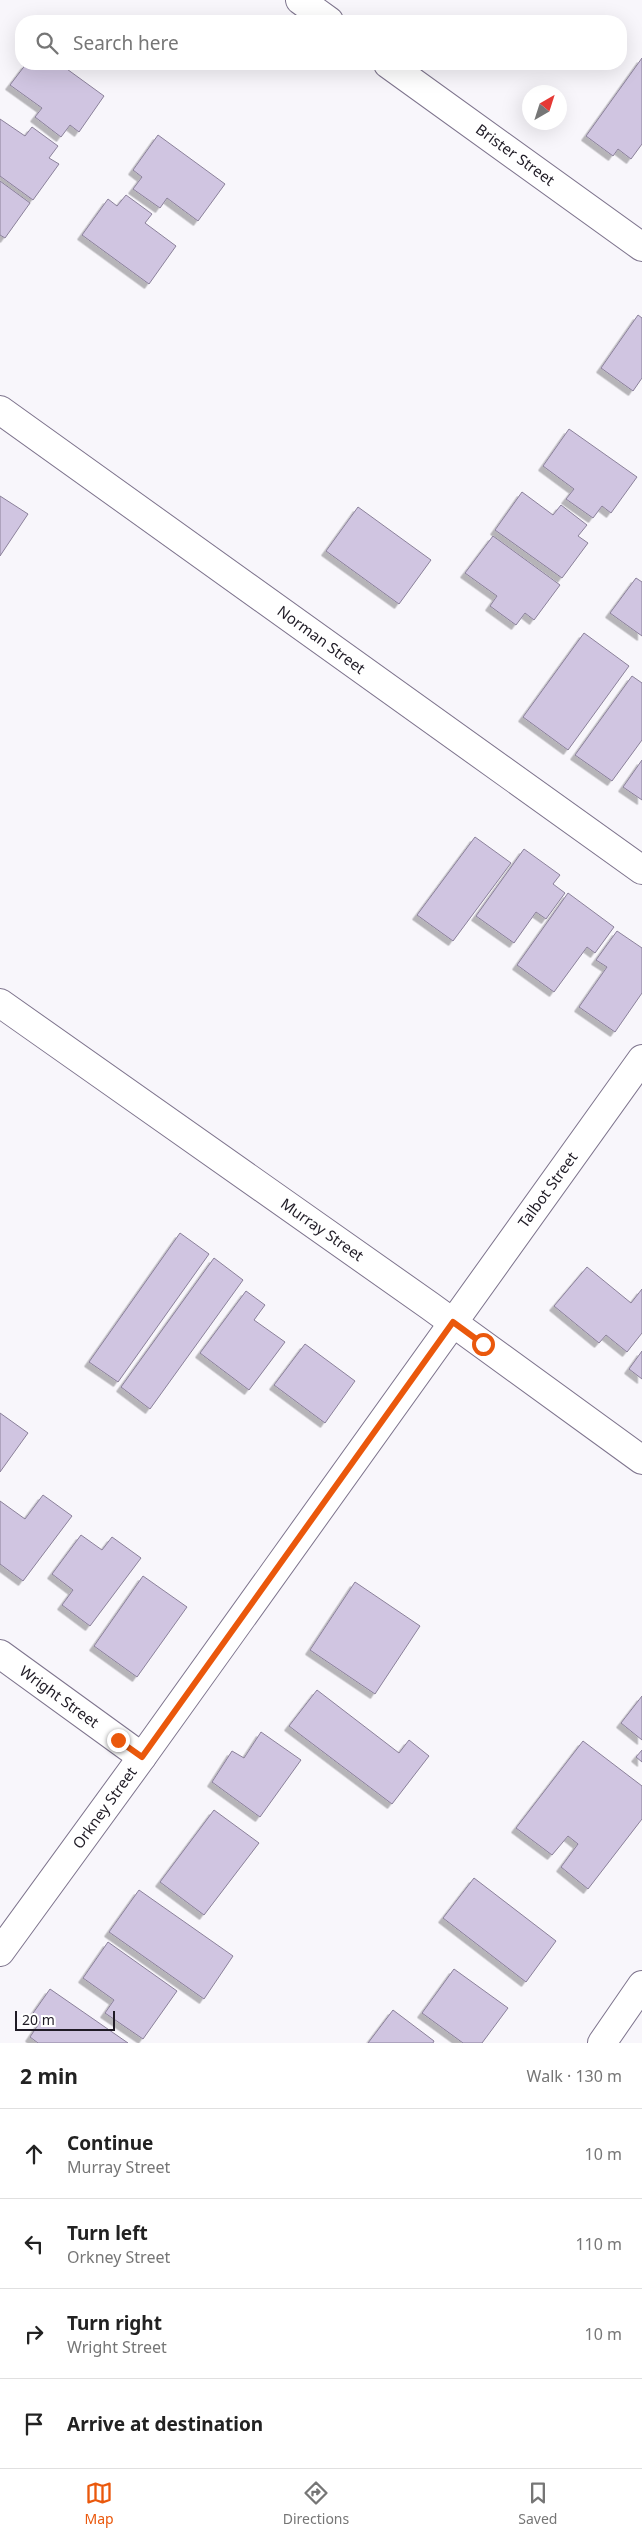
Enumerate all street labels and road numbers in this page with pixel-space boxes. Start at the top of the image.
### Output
street label: Brister Street [472,119,559,190]
street label: Norman Street [274,600,370,678]
street label: Talbot Street [513,1147,582,1231]
street label: Murray Street [277,1193,368,1265]
street label: Wright Street [16,1661,104,1732]
street label: Orkney Street [68,1762,141,1852]

